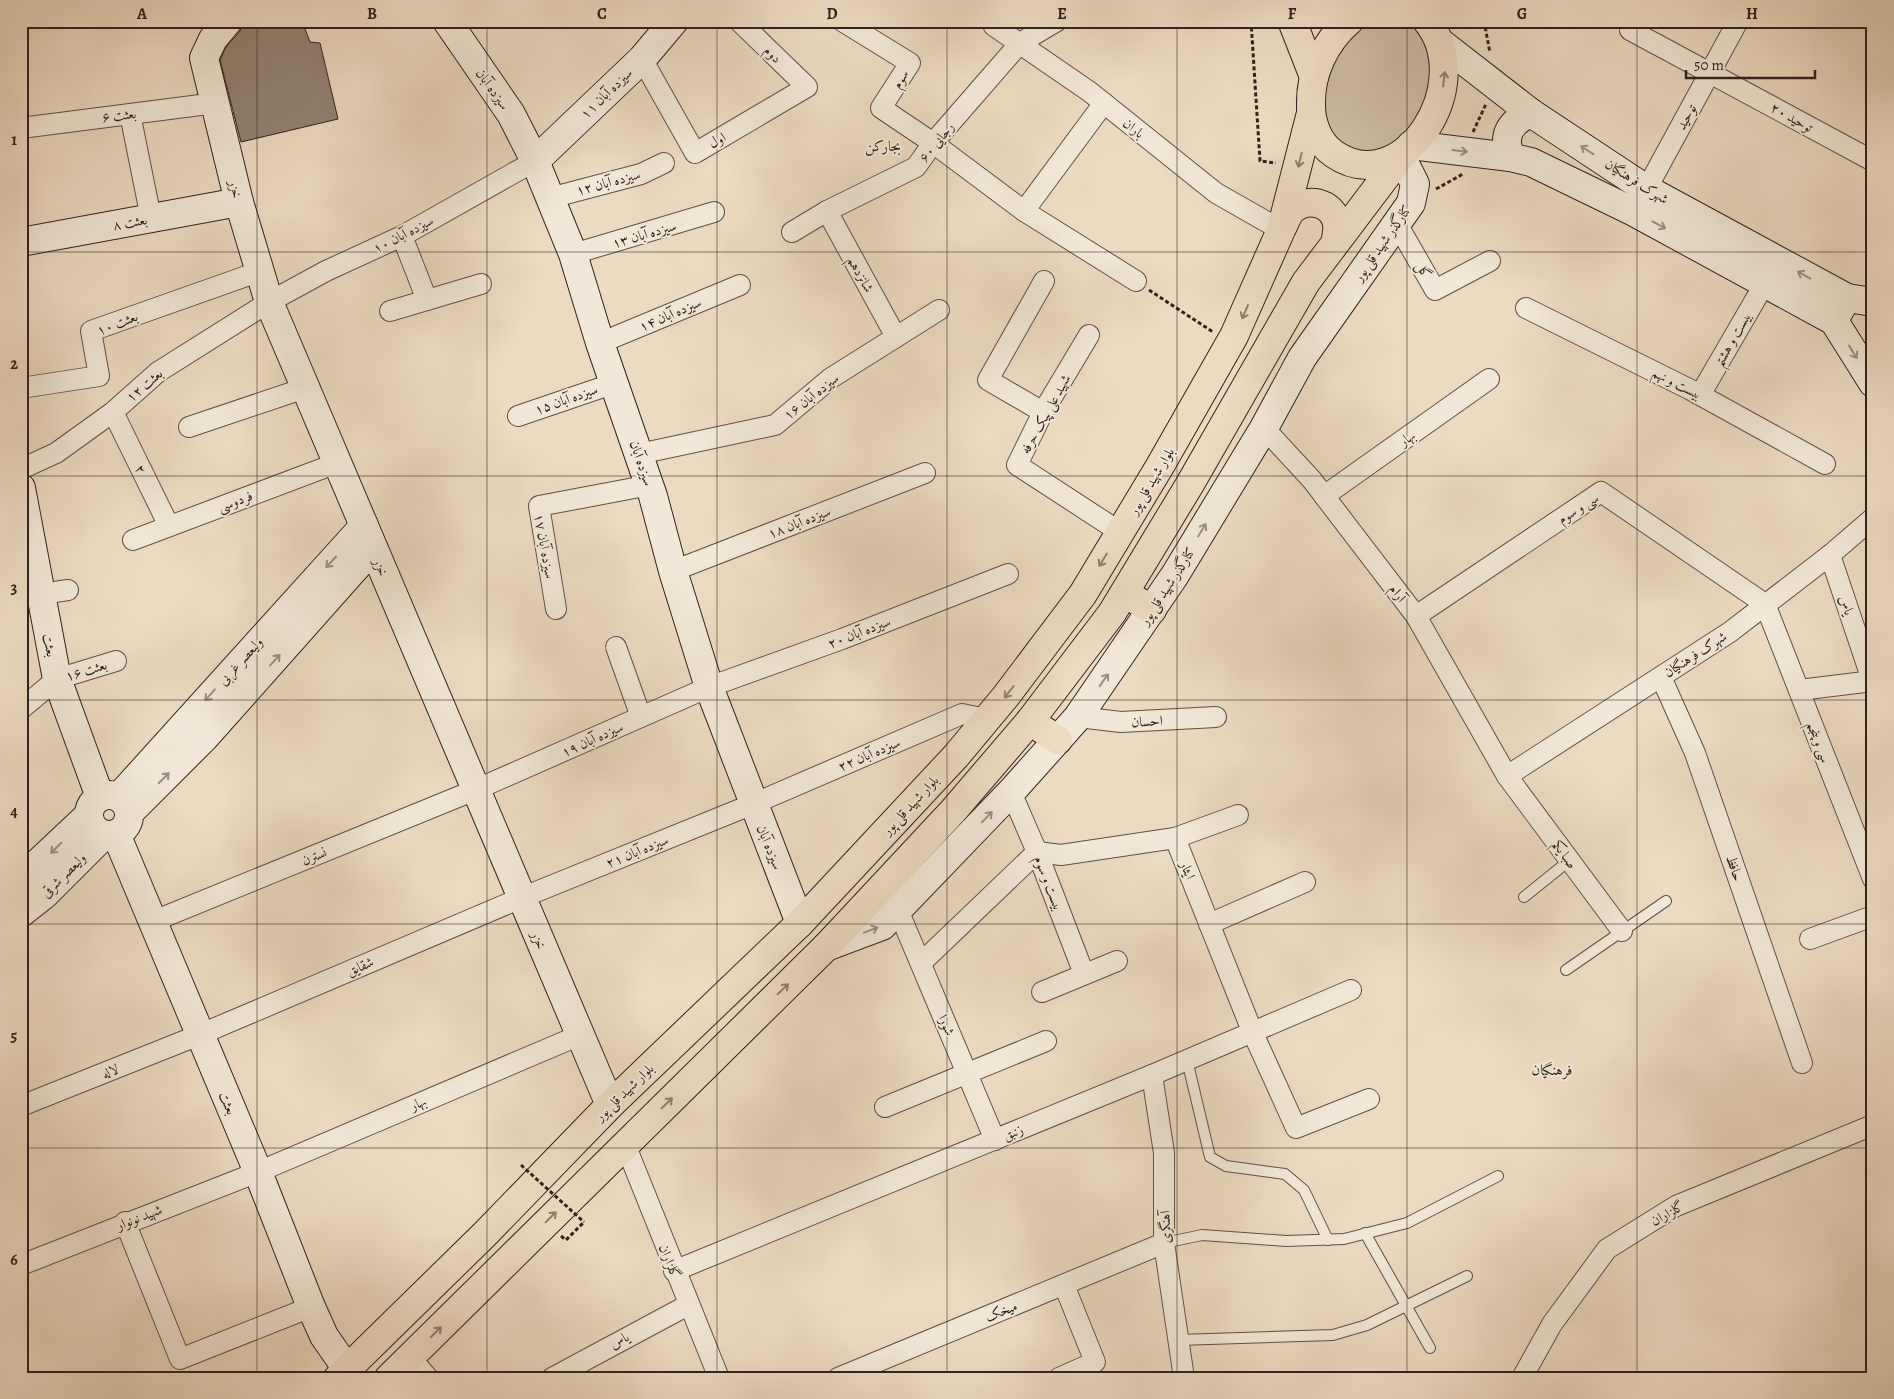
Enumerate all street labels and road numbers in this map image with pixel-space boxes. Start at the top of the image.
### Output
street label: دوم [757,41,786,70]
street label: سیزده آبان ۱۱ [576,64,637,123]
street label: سیزده آبان [471,65,514,114]
street label: سوم [887,66,916,94]
street label: توحید ۲۰ [1767,98,1817,137]
street label: توحید [1672,101,1701,134]
street label: بعثت ۶ [101,104,138,127]
street label: باران [1119,114,1149,143]
street label: رجایی ۶۰ [914,118,958,166]
street label: اول [705,128,729,153]
street label: شهرک فرهنگیان [1601,154,1672,209]
street label: سیزده آبان ۱۲ [574,165,642,200]
street label: خزر [224,176,247,200]
street label: کنارگذر شهید قلی پور [1347,201,1417,288]
street label: بعثت ۸ [111,210,149,235]
street label: سیزده آبان ‍۱۰ [370,211,437,258]
street label: سیزده آبان ۱۳ [610,216,678,253]
street label: شانزدهم [839,253,878,298]
street label: گل [1410,258,1436,283]
street label: سیزده آبان ۱۴ [636,293,704,336]
street label: بعثت ۱۰ [94,307,141,340]
street label: بیست و هشتم [1709,308,1759,372]
street label: بیست و نهم [1647,363,1705,407]
street label: بعثت ۱۲ [122,364,167,406]
street label: سیزده آبان ۱۶ [779,369,843,424]
street label: شهید علی پیک حرفه [1016,371,1076,458]
street label: سیزده آبان ۱۵ [532,380,600,419]
street label: بهار [1394,426,1419,452]
street label: سیزده آبان [625,438,658,488]
street label: بلوار شهید قلی پور [1123,444,1180,521]
street label: ۲ [130,461,151,477]
street label: فردوسی [215,486,255,517]
street label: سی و سوم [1554,488,1604,531]
street label: سیزده آبان ۱۸ [765,502,833,543]
street label: سیزده آبان ۱۷ [529,512,560,580]
street label: کنارگذر شهید قلی پور [1133,543,1201,631]
street label: خزر [368,553,393,579]
street label: آرام [1382,580,1412,610]
street label: یاس [1834,593,1859,619]
street label: سیزده آبان ۲۰ [825,612,893,653]
street label: شهرک فرهنگیان [1660,627,1731,682]
street label: بعثت [38,632,61,659]
street label: ولیعصر غربی [214,633,267,690]
street label: بعثت ۱۶ [63,655,110,686]
street label: احسان [1131,711,1163,732]
street label: سیزده آبان ۱۹ [558,717,626,762]
street label: سی و پنجم [1798,719,1835,767]
street label: سیزده آبان ۲۲ [835,733,903,776]
street label: بلوار شهید قلی پور [876,771,944,842]
street label: سیزده آبان [752,822,787,872]
street label: سیزده آبان ۲۱ [603,830,671,873]
street label: صبا یکم [1544,836,1582,875]
street label: نسترن [299,843,330,870]
street label: ولیعصر شرقی [37,849,90,902]
street label: بیست و سوم [1027,853,1068,914]
street label: حافظ [1721,853,1748,884]
street label: ایثار [1175,856,1200,882]
street label: خزر [526,926,551,952]
street label: شقایق [344,952,377,981]
street label: شورا [934,1012,959,1039]
street label: بلوار شهید قلی پور [589,1059,659,1127]
street label: لاله [99,1060,121,1083]
street label: بعثت [214,1089,241,1118]
street label: بهار [405,1092,429,1116]
street label: زنبق [1000,1120,1026,1145]
street label: گلزاران [1647,1197,1687,1230]
street label: شهید نونوار [112,1200,165,1236]
street label: آهنگری [1156,1209,1175,1244]
street label: گلزاران [654,1241,685,1281]
street label: میخک [982,1296,1020,1326]
street label: یاس [606,1327,634,1353]

